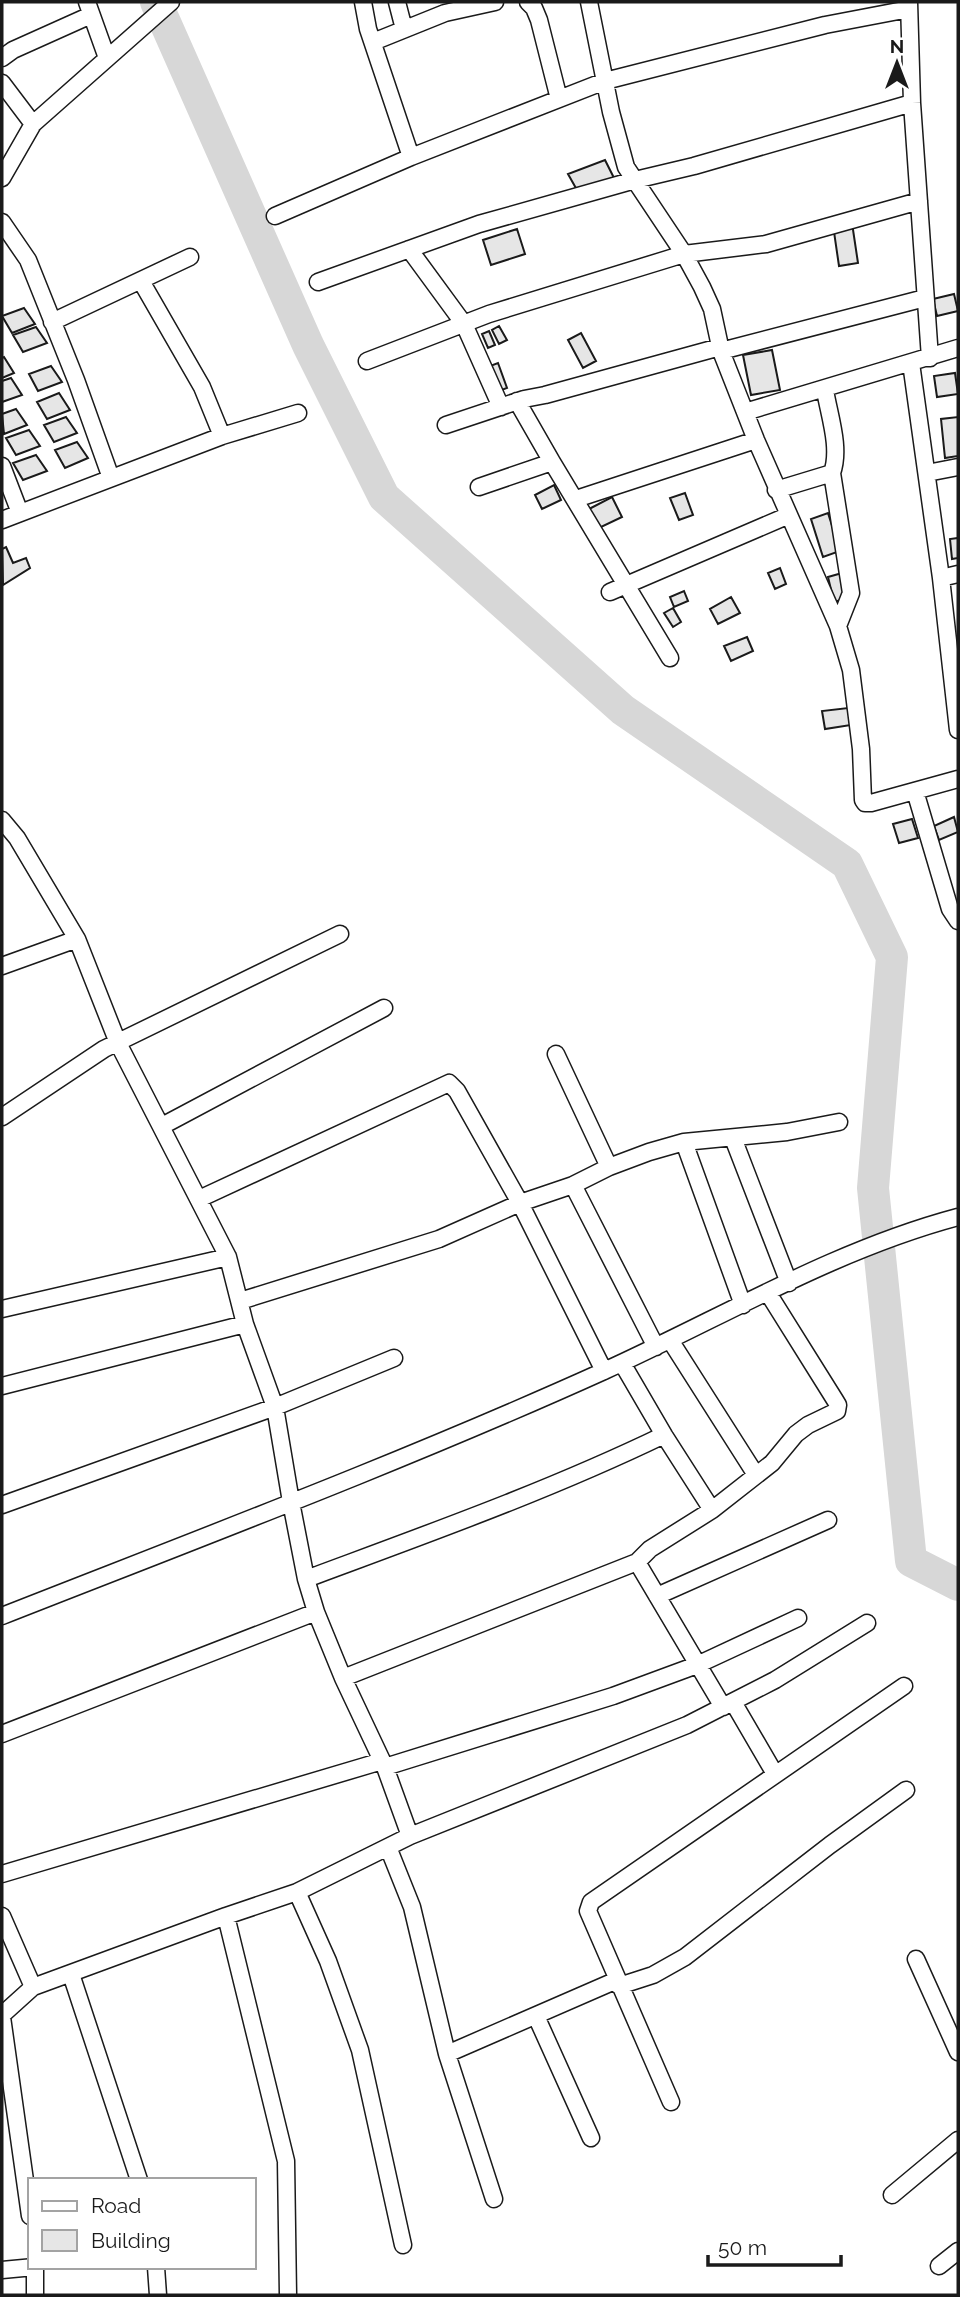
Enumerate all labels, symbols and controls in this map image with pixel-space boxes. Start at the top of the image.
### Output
north arrow [862,28,932,98]
text: N [890,35,904,57]
legend [28,2178,256,2269]
text: Road [91,2193,141,2218]
scale bar [708,2224,841,2268]
text: Building [91,2228,171,2253]
text: 50 m [718,2235,767,2260]

